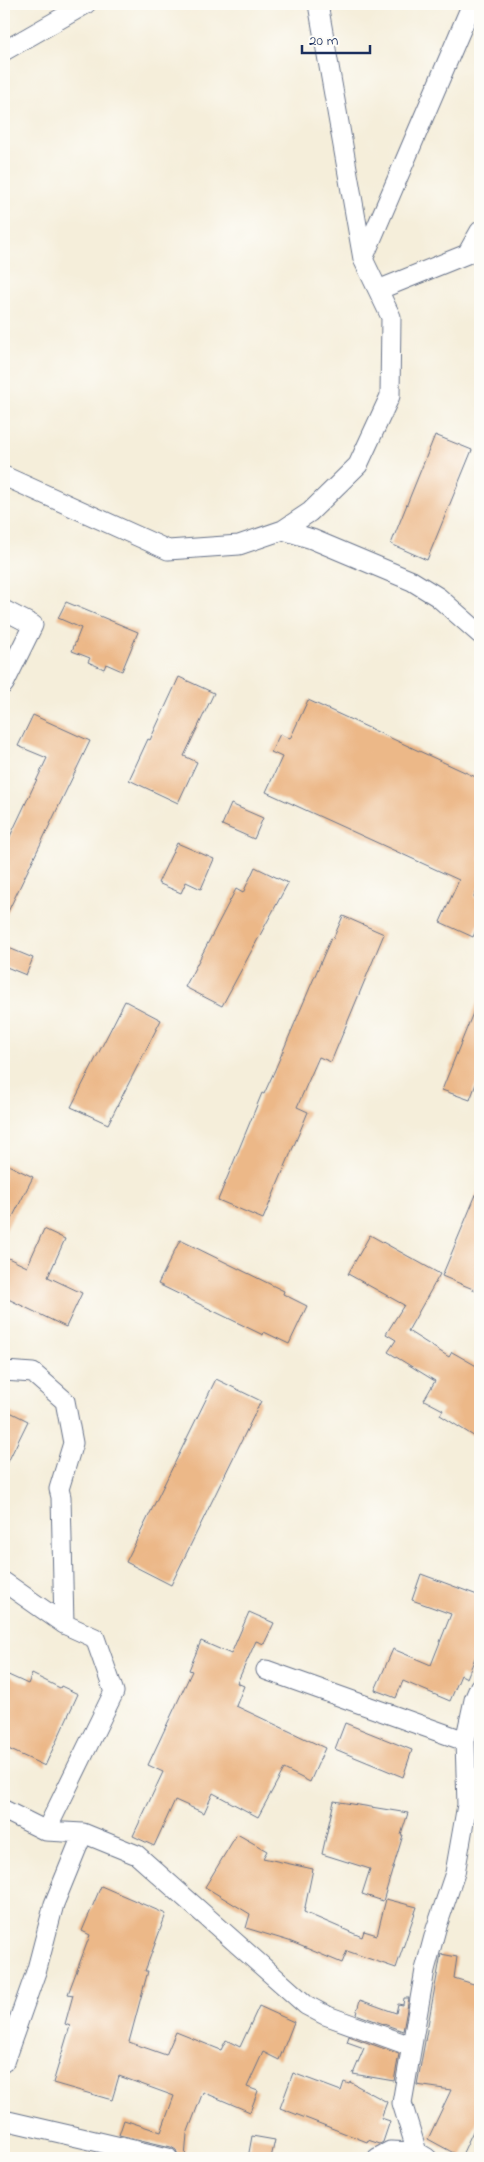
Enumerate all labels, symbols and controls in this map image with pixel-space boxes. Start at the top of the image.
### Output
scale bar [302,22,369,54]
text: 20 m [309,30,339,52]

